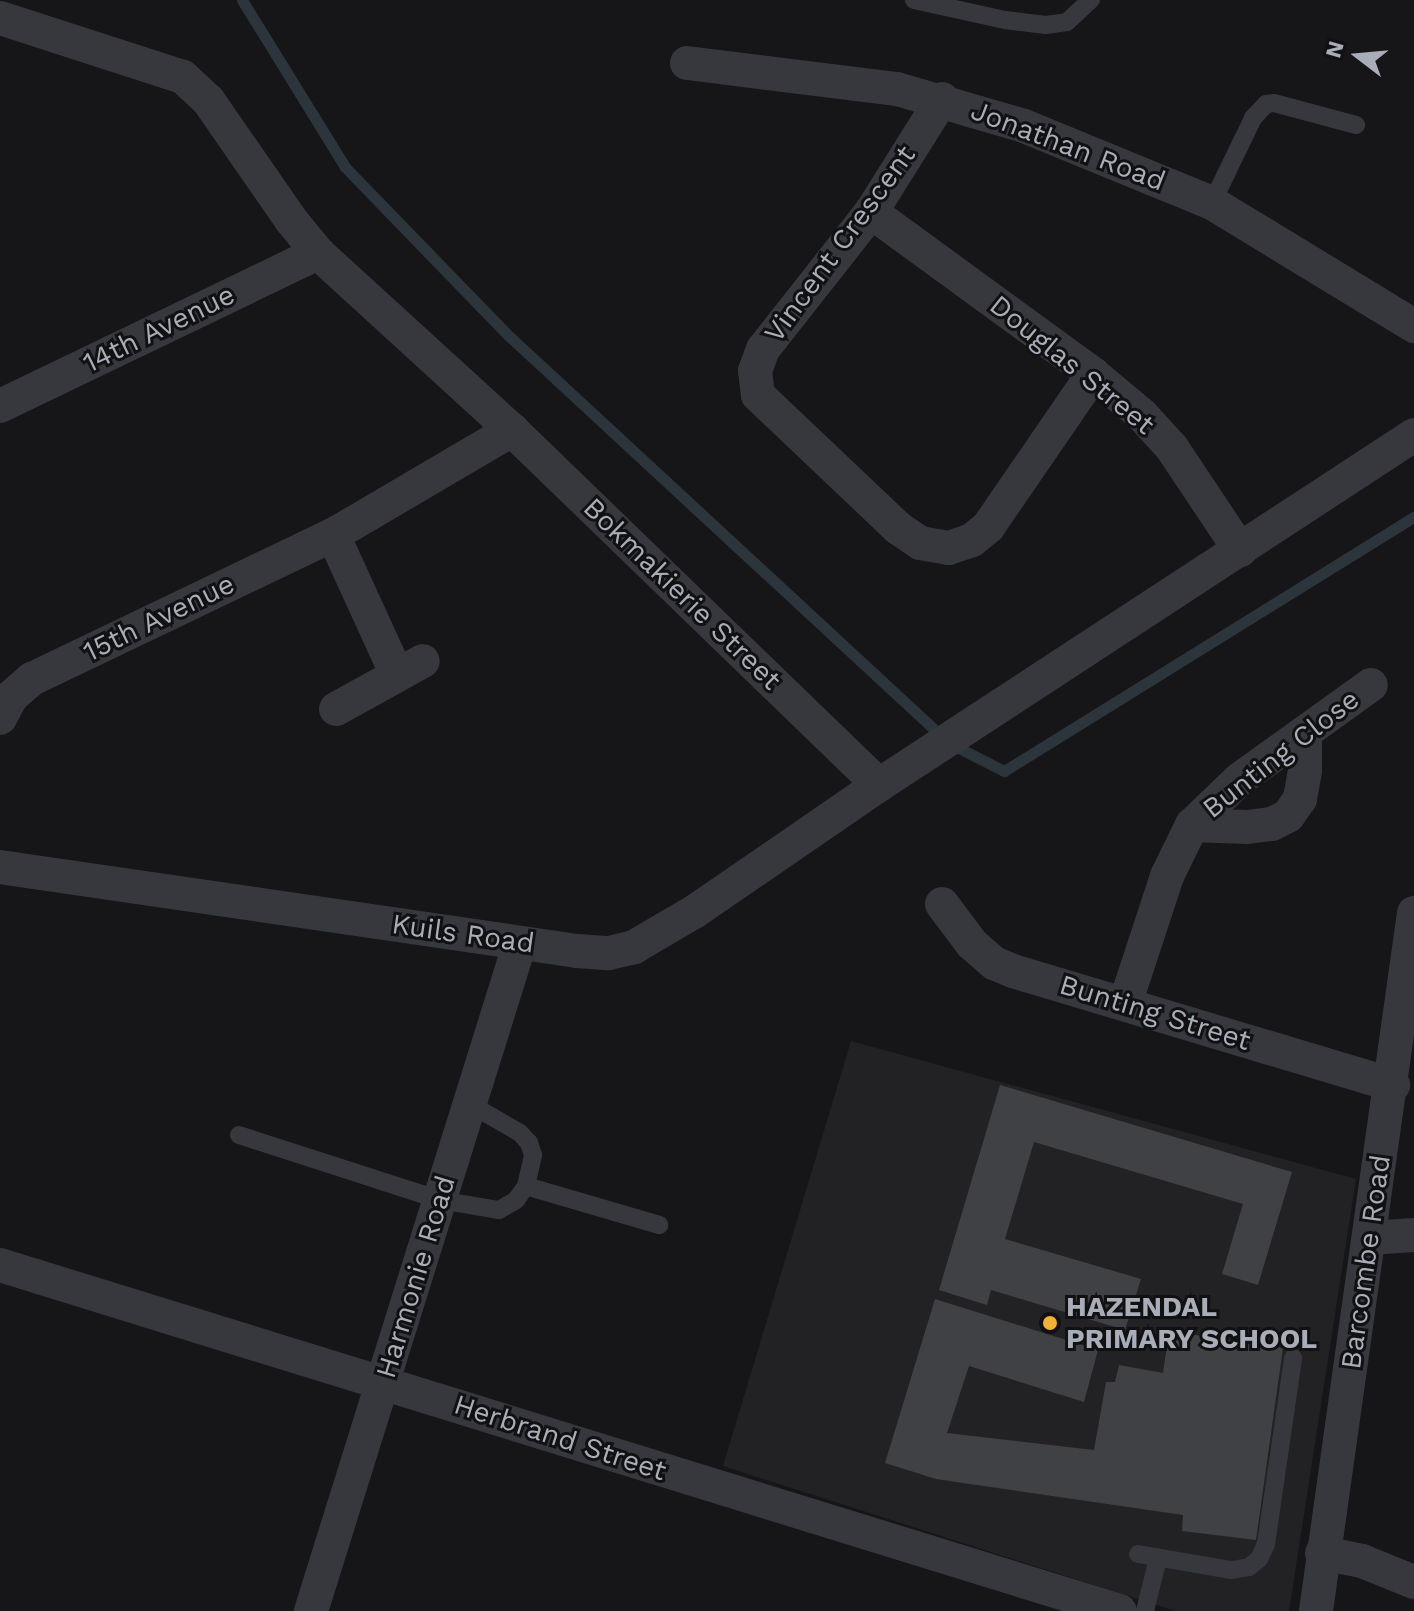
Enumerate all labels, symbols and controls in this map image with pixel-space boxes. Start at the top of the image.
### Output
north arrow [1318,16,1398,96]
text: N [1320,38,1349,61]
street label: Jonathan Road [966,94,1170,198]
street label: Vincent Crescent [757,139,923,349]
street label: 14th Avenue [77,278,241,380]
street label: Douglas Street [983,288,1161,442]
street label: Bokmakierie Street [576,491,788,697]
street label: 15th Avenue [78,567,240,669]
street label: Bunting Close [1196,683,1366,825]
street label: Kuils Road [390,907,536,961]
street label: Bunting Street [1055,968,1255,1058]
street label: Barcombe Road [1334,1153,1398,1371]
street label: Harmonie Road [369,1172,463,1382]
place label: HAZENDAL PRIMARY SCHOOL [1066,1290,1318,1356]
marker: HAZENDAL PRIMARY SCHOOL [1041,1314,1059,1332]
street label: Herbrand Street [450,1388,670,1488]

